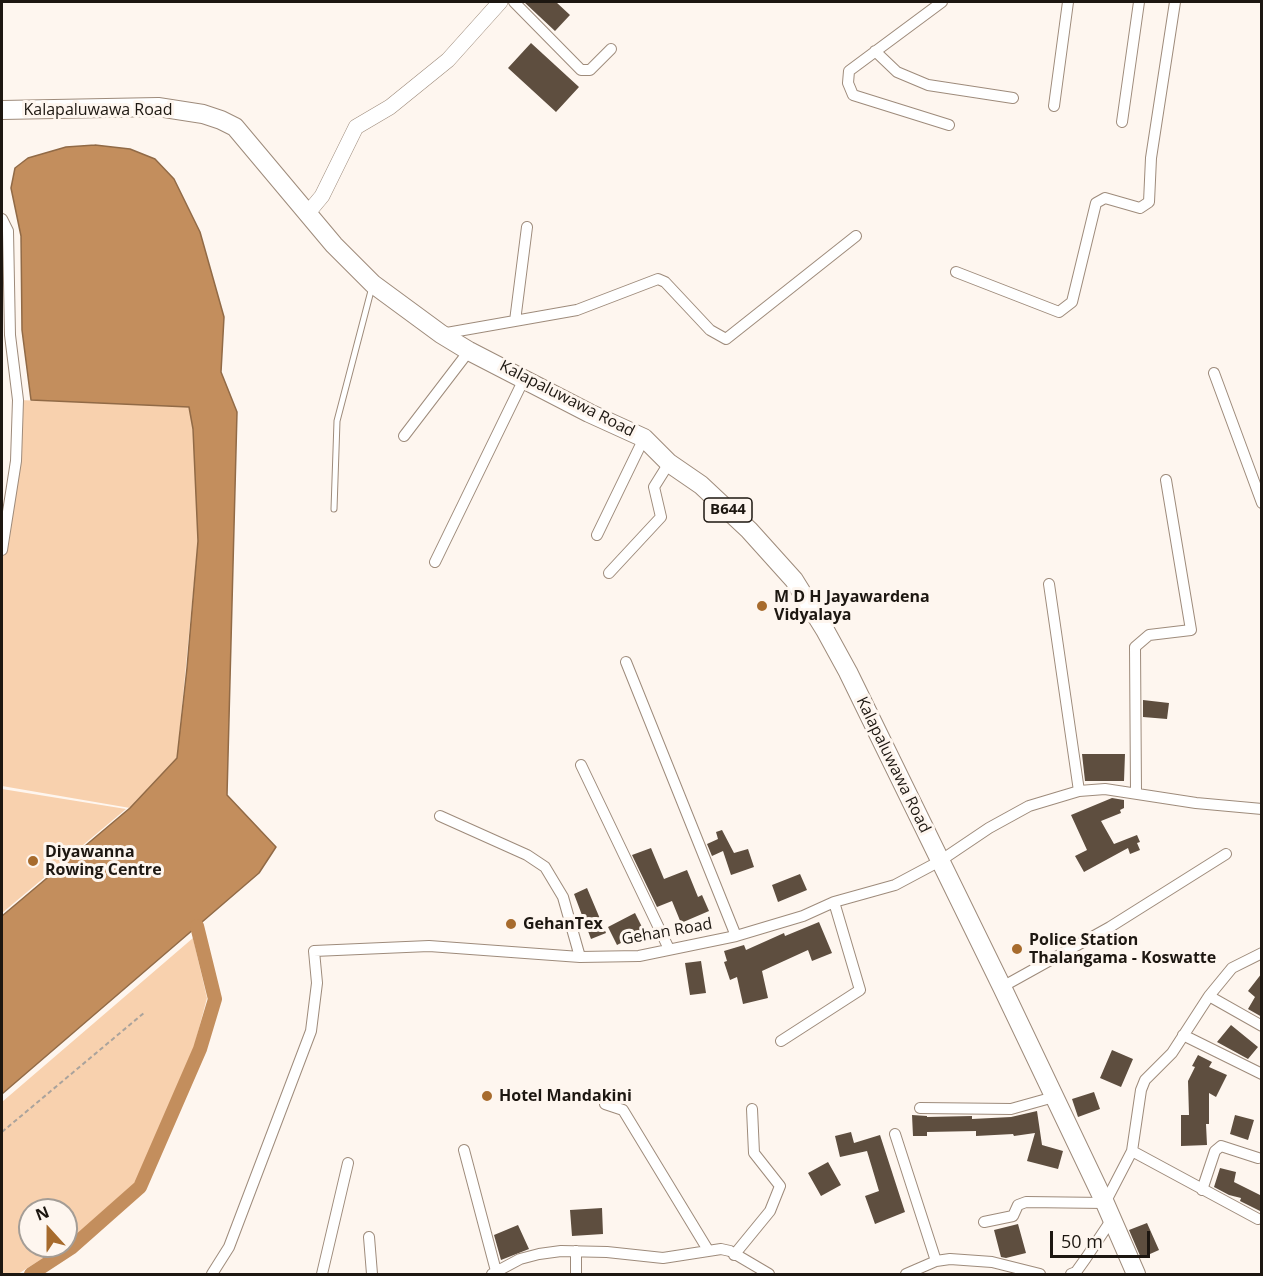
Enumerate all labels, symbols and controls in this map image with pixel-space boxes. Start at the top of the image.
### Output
street label: Kalapaluwawa Road [23,100,173,120]
street label: Kalapaluwawa Road [496,357,638,441]
road number: B644 [704,498,752,522]
place label: M D H Jayawardena Vidyalaya [774,587,930,625]
marker: M D H Jayawardena Vidyalaya [755,599,769,613]
street label: Kalapaluwawa Road [852,694,934,836]
place label: Diyawanna Rowing Centre [45,842,162,880]
marker: Diyawanna Rowing Centre [26,854,40,868]
place label: GehanTex [523,914,603,934]
street label: Gehan Road [620,915,714,949]
marker: GehanTex [504,917,518,931]
place label: Police Station Thalangama - Koswatte [1029,930,1216,968]
marker: Police Station Thalangama - Koswatte [1010,942,1024,956]
place label: Hotel Mandakini [499,1086,632,1106]
marker: Hotel Mandakini [480,1089,494,1103]
north arrow [18,1198,78,1258]
text: N [32,1200,52,1226]
scale bar [1053,1219,1154,1257]
text: 50 m [1061,1229,1103,1253]

